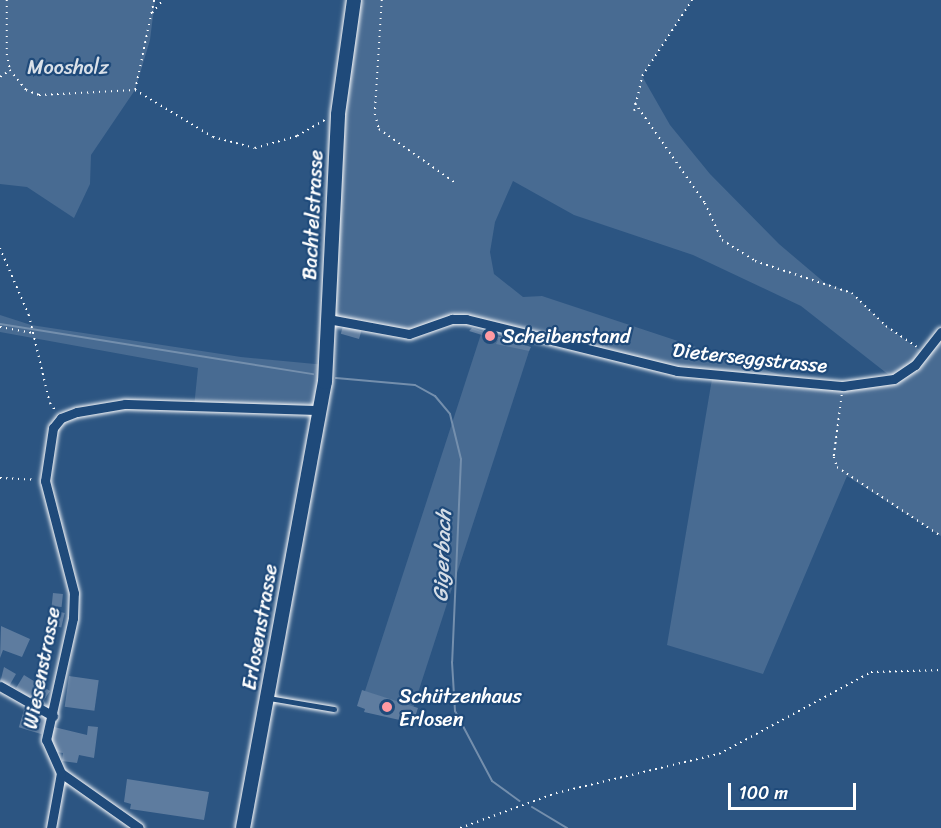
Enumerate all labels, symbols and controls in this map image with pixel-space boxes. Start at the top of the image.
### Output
park label: Moosholz [27,55,109,79]
street label: Bachtelstrasse [298,149,328,281]
place label: Scheibenstand [502,324,631,348]
marker: Scheibenstand [483,329,497,343]
street label: Dieterseggstrasse [672,338,828,378]
water label: Gigerbach [428,510,456,602]
street label: Erlosenstrasse [237,562,283,692]
street label: Wiesenstrasse [18,605,66,731]
place label: Schützenhaus Erlosen [399,684,522,731]
marker: Schützenhaus Erlosen [380,700,394,714]
scale bar [731,771,858,809]
text: 100 m [739,777,788,809]

